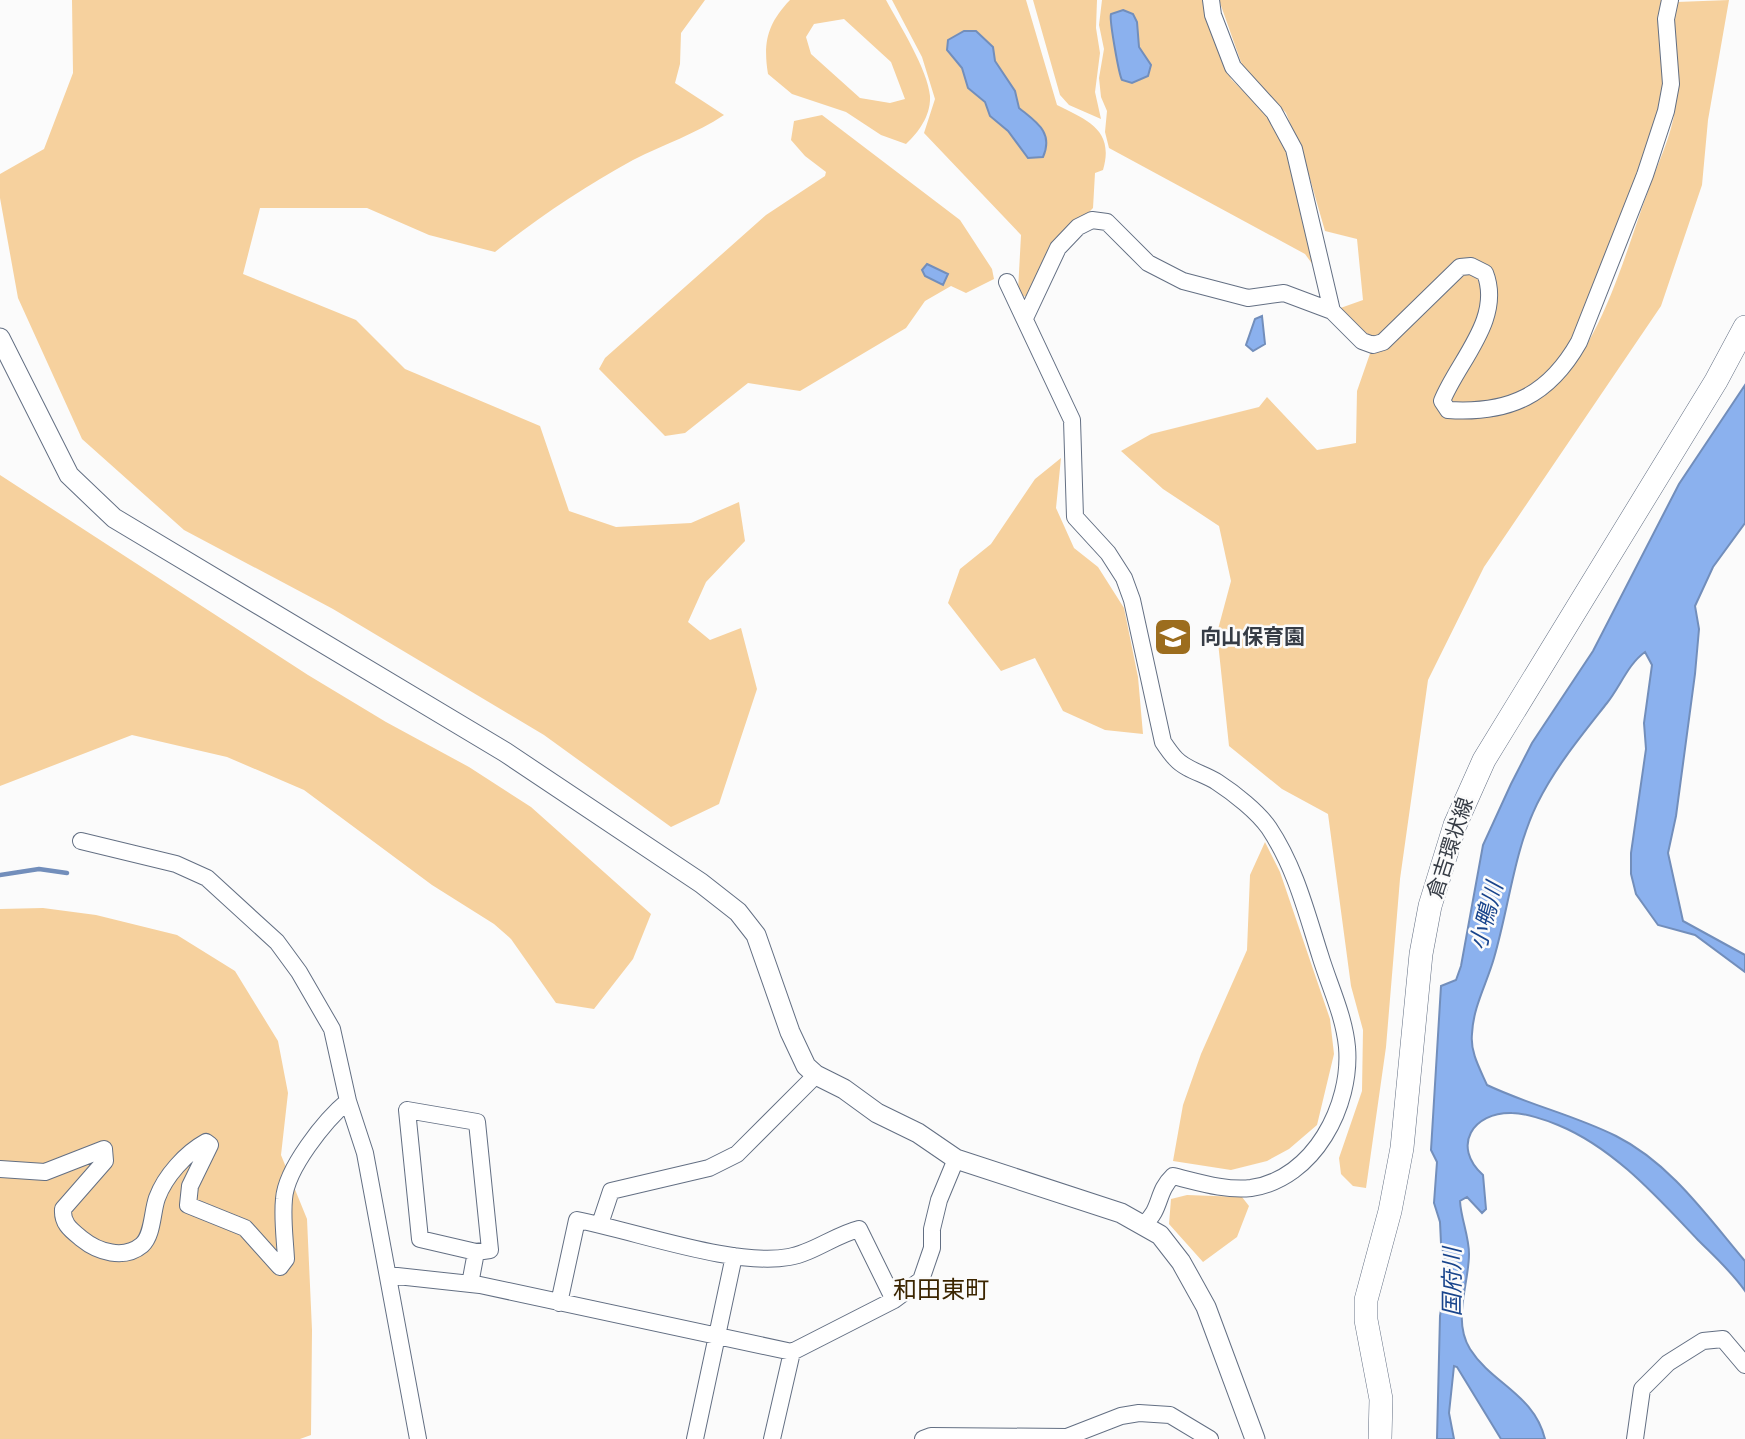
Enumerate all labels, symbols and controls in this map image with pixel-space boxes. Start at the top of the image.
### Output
school or university icon: 向山保育園 [1152,616,1194,658]
place label: 向山保育園 [1200,622,1305,651]
street label: 倉吉環状線 [1420,793,1480,902]
water label: 小鴨川 [1462,876,1510,953]
water label: 国府川 [1436,1245,1467,1317]
district label: 和田東町 [893,1273,989,1305]

